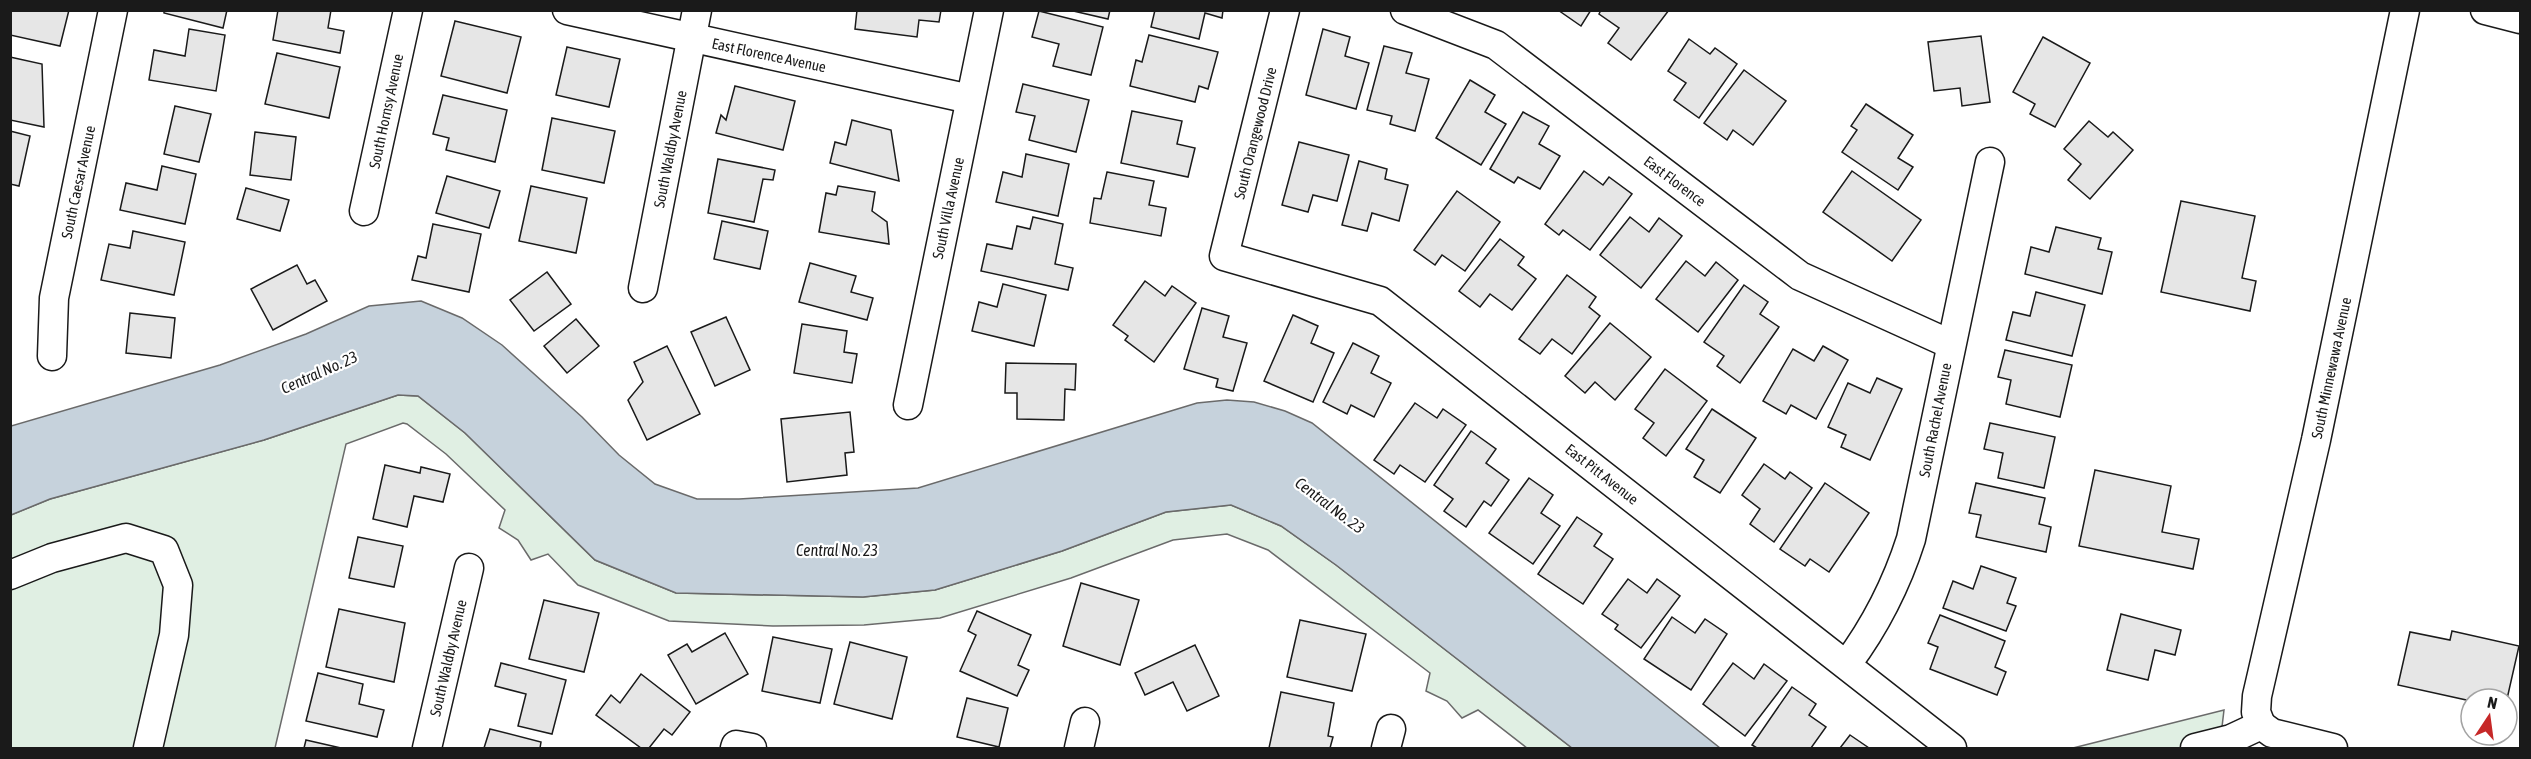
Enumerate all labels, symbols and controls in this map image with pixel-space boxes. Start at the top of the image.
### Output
street label: East Florence Avenue [710,35,828,75]
street label: South Hornsy Avenue [366,52,406,170]
street label: South Orangewood Drive [1230,65,1280,201]
street label: South Waldby Avenue [650,89,690,209]
street label: South Caesar Avenue [58,124,98,240]
street label: East Florence [1641,152,1709,210]
street label: South Villa Avenue [929,155,967,260]
street label: South Minnewawa Avenue [2308,296,2354,440]
water label: Central No. 23 [278,347,360,397]
street label: South Rachel Avenue [1916,361,1954,479]
street label: East Pitt Avenue [1562,440,1642,508]
water label: Central No. 23 [1292,473,1368,537]
water label: Central No. 23 [796,541,878,559]
street label: South Waldby Avenue [426,598,470,718]
north arrow [2459,687,2519,747]
text: N [2486,693,2499,712]

